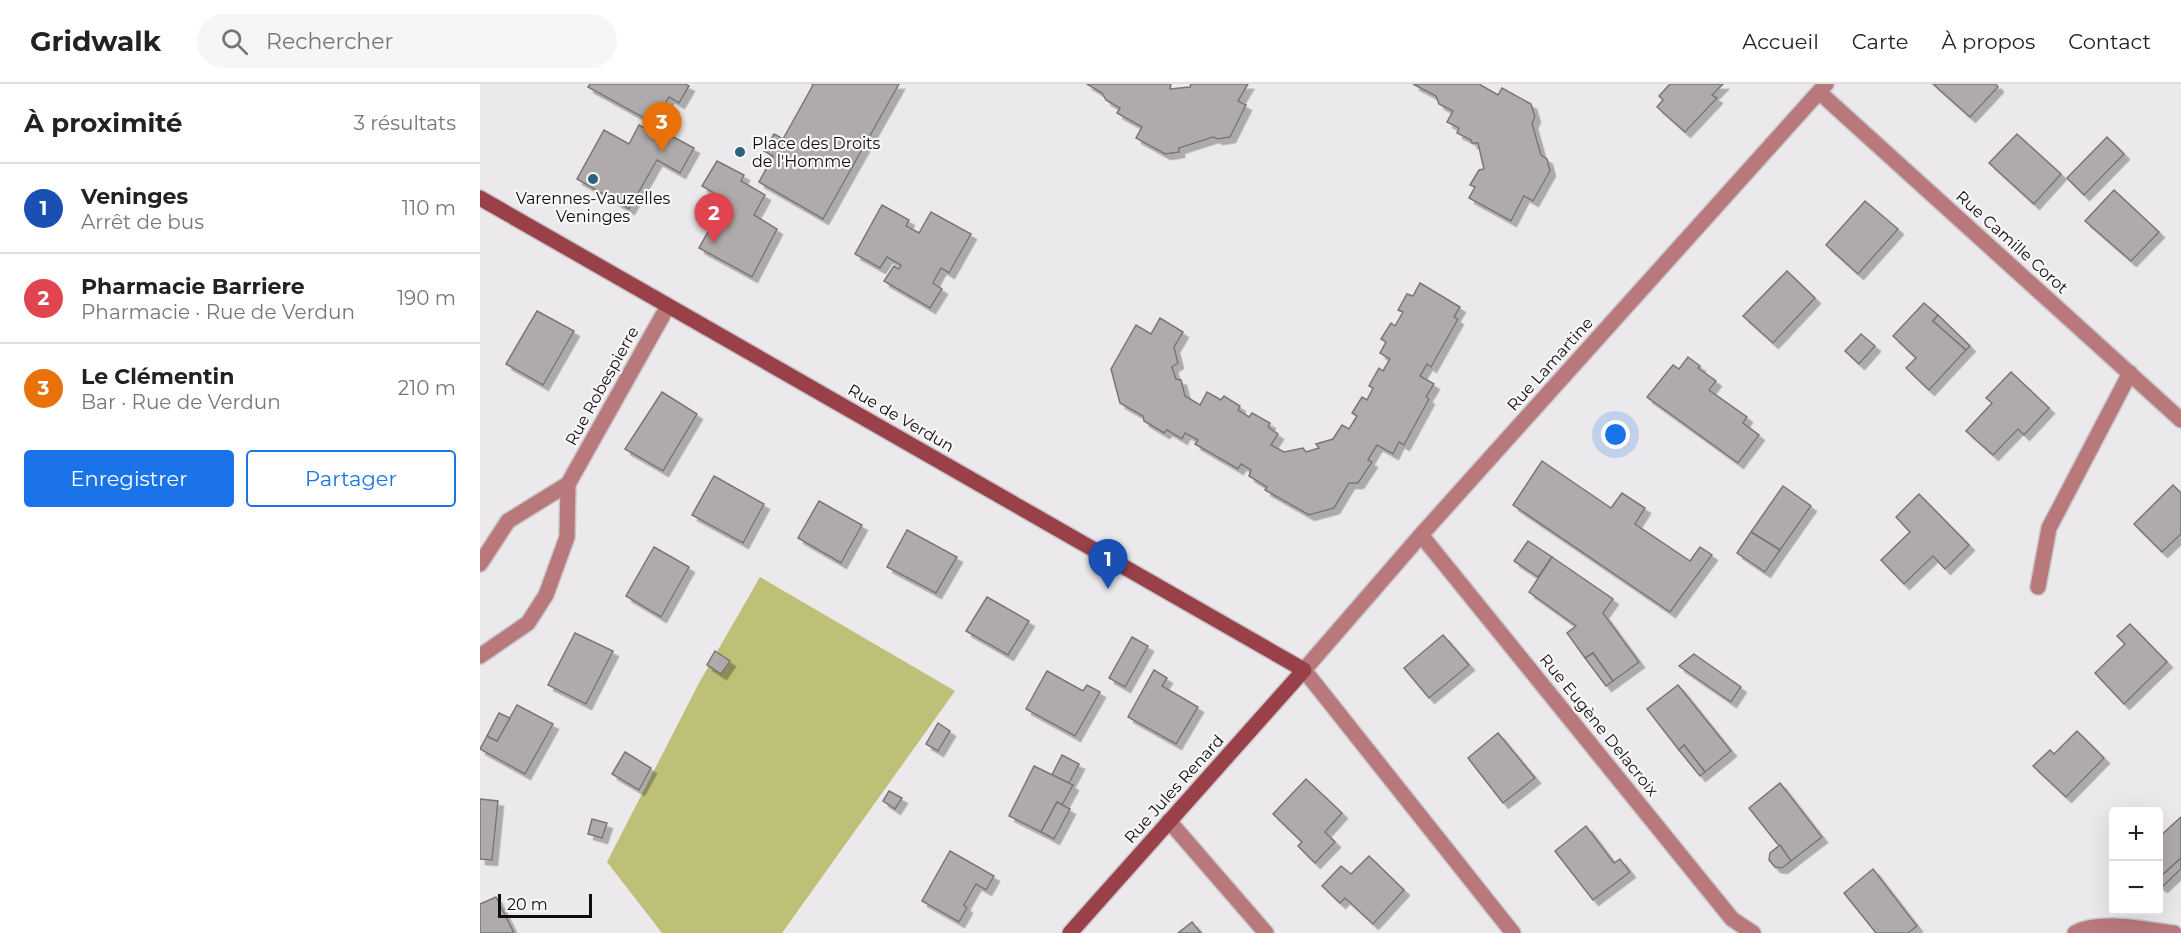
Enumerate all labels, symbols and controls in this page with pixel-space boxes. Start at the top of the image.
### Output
search box [197,14,617,68]
text: Gridwalk [30,24,161,58]
icon: search [218,25,251,58]
text: Rechercher [266,28,393,55]
text: Accueil [1742,29,1819,54]
text: Carte [1852,29,1908,54]
text: À propos [1941,29,2035,54]
text: Contact [2068,29,2151,54]
pin: 3 [642,103,681,152]
text: À proximité [24,107,183,139]
text: 3 résultats [354,111,456,135]
place label: Place des Droits de l'Homme [752,134,881,171]
marker: Place des Droits de l'Homme [733,145,747,159]
marker: Varennes-Vauzelles Veninges [586,172,600,186]
text: Veninges [81,183,188,210]
street label: Rue Camille Corot [1952,187,2072,298]
place label: Varennes-Vauzelles Veninges [516,189,671,226]
pin: 2 [694,194,734,243]
text: 1 [40,196,47,220]
text: 110 m [402,196,456,220]
text: Arrêt de bus [81,210,204,234]
text: Pharmacie Barriere [81,273,305,300]
text: 2 [38,286,49,310]
text: 190 m [397,286,456,310]
text: Pharmacie · Rue de Verdun [81,300,355,324]
street label: Rue Lamartine [1503,313,1597,415]
street label: Rue Robespierre [561,323,643,449]
text: Le Clémentin [81,363,234,390]
text: 3 [38,376,49,400]
text: 210 m [398,376,456,400]
street label: Rue de Verdun [845,380,957,456]
text: Bar · Rue de Verdun [81,390,281,414]
your location [1601,420,1630,449]
button: Enregistrer [24,450,234,507]
button: Partager [246,450,456,507]
pin: 1 [1088,540,1128,589]
street label: Rue Eugène Delacroix [1536,650,1663,800]
street label: Rue Jules Renard [1120,731,1228,847]
map controls [2109,807,2163,915]
button: + [2109,807,2163,861]
button: − [2109,861,2163,915]
scale bar [498,891,592,918]
text: 20 m [507,895,548,914]

